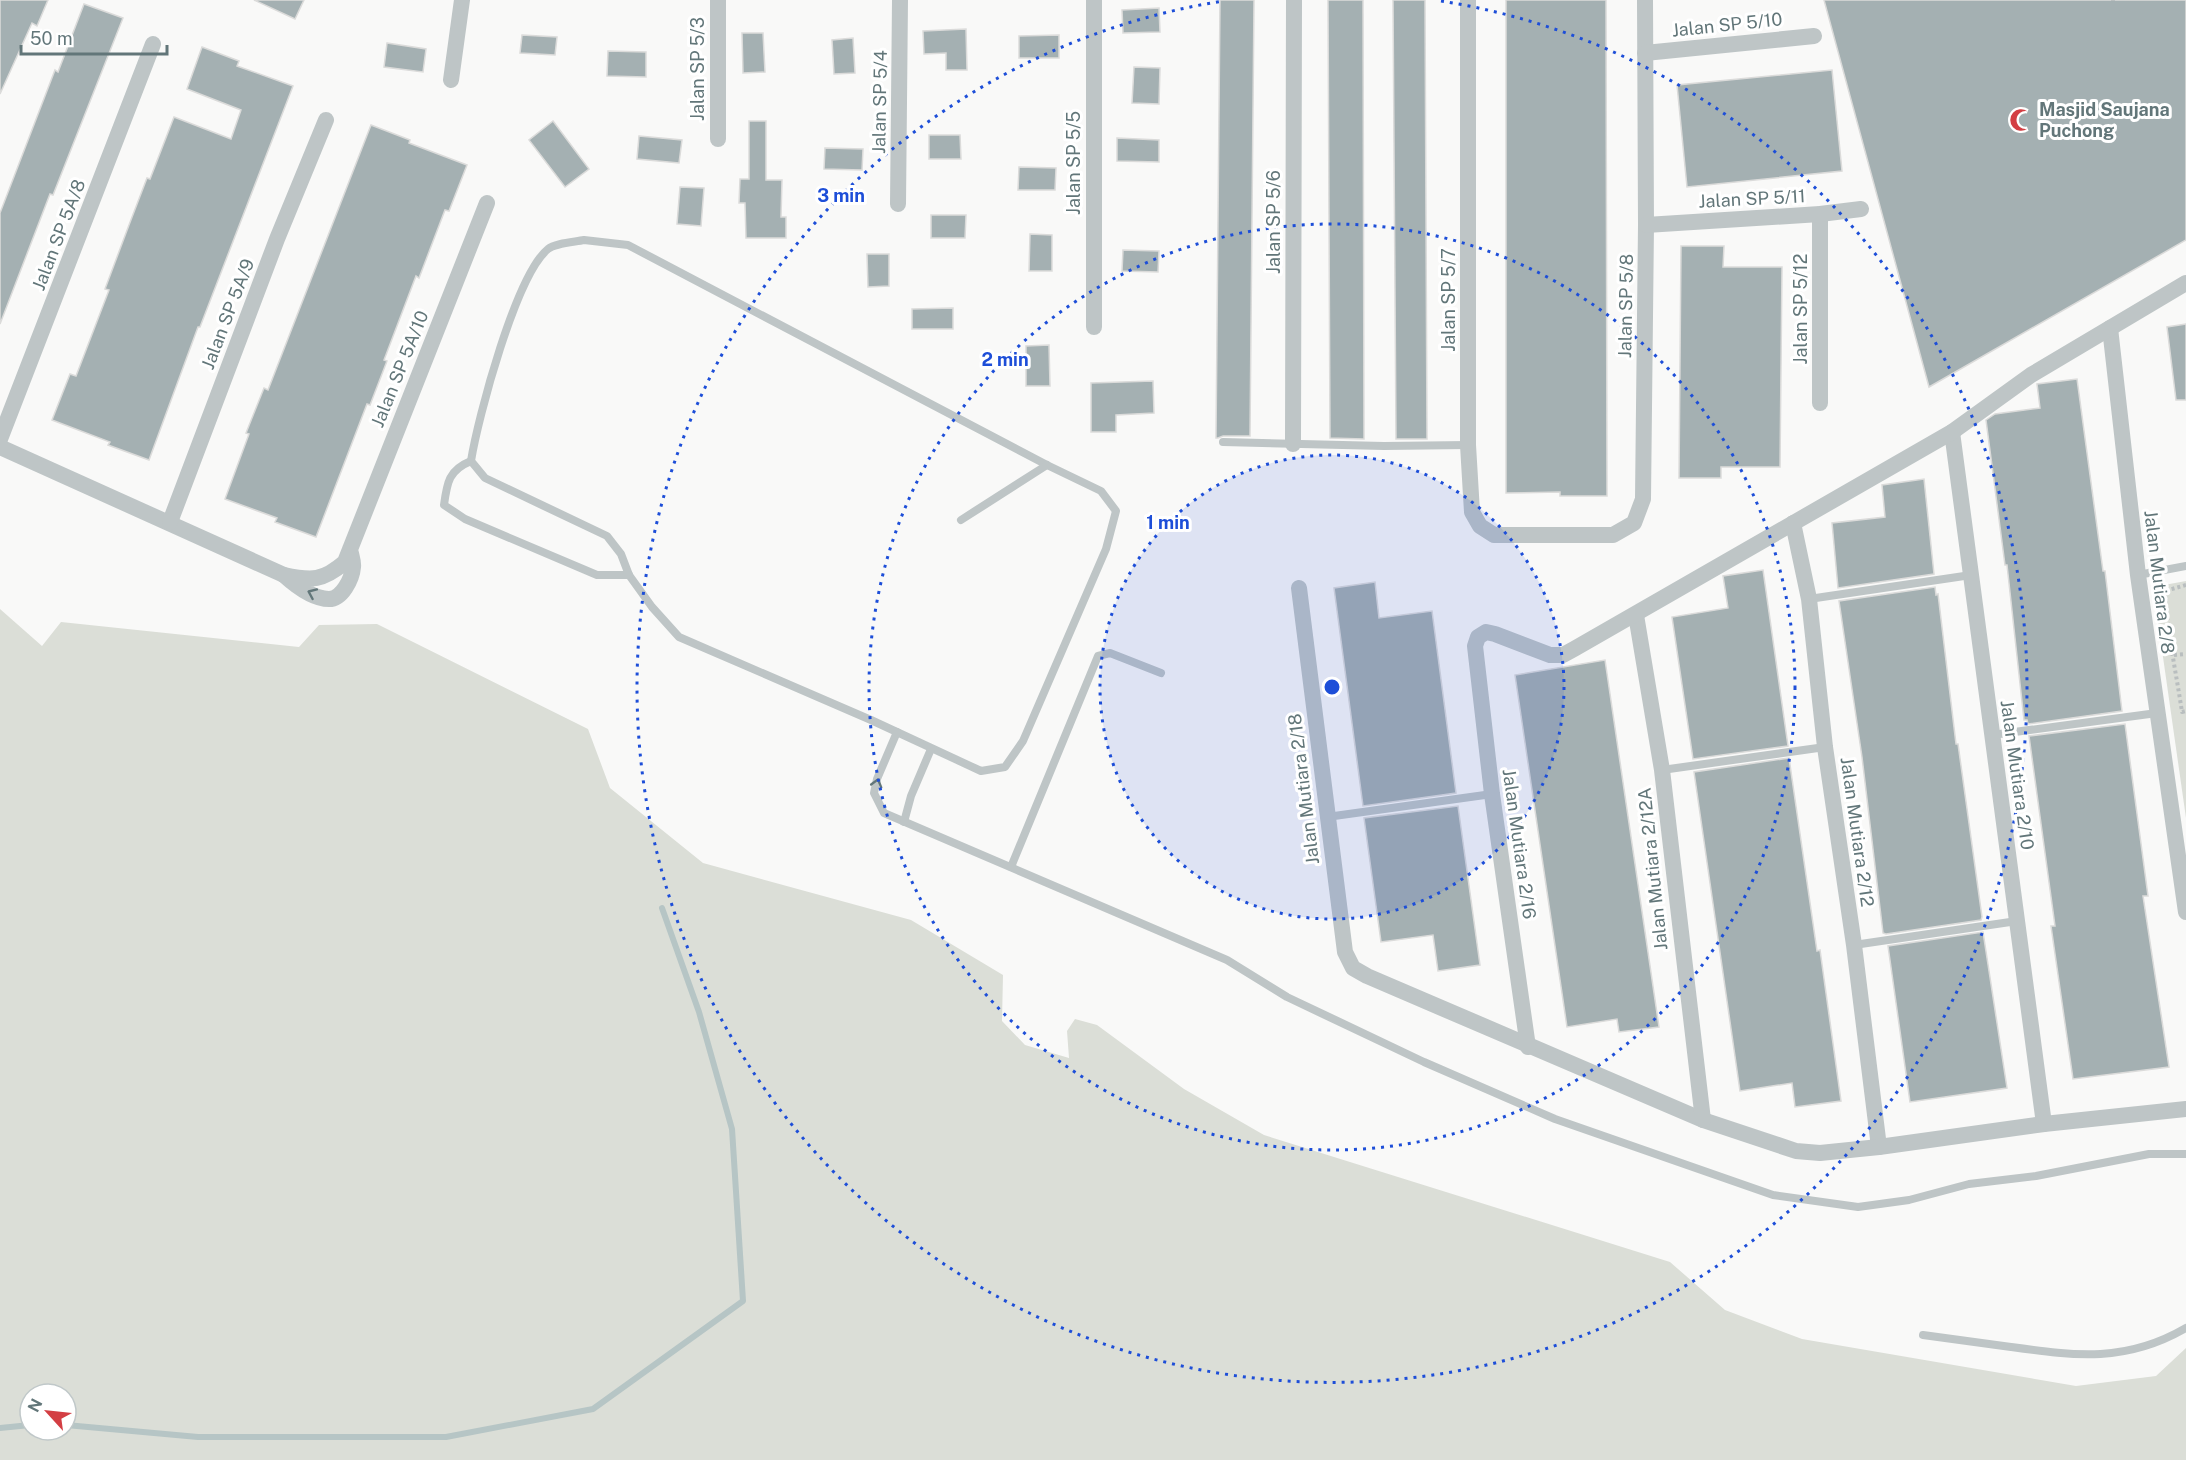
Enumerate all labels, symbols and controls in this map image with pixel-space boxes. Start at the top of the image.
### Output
street label: Jalan SP 5/10 [1671,8,1783,41]
street label: Jalan SP 5/3 [687,17,708,121]
scale bar [21,18,166,56]
text: 50 m [30,28,73,49]
street label: Jalan SP 5/4 [868,50,891,154]
place label: Masjid Saujana Puchong [2039,99,2170,141]
mosque icon: Masjid Saujana Puchong [2008,107,2034,133]
street label: Jalan SP 5/5 [1063,111,1084,215]
street label: Jalan SP 5/6 [1263,170,1284,274]
street label: Jalan SP 5A/8 [28,176,89,293]
text: 3 min [817,185,865,206]
street label: Jalan SP 5/11 [1698,185,1806,212]
street label: Jalan SP 5/7 [1438,248,1459,352]
street label: Jalan SP 5/8 [1614,254,1637,358]
street label: Jalan SP 5/12 [1790,254,1811,364]
street label: Jalan SP 5A/9 [197,256,258,372]
street label: Jalan SP 5A/10 [367,307,432,430]
text: 2 min [981,349,1029,370]
street label: Jalan Mutiara 2/8 [2140,509,2179,655]
text: 1 min [1146,512,1190,533]
one-way arrow [308,588,319,600]
centre of rings [1322,677,1342,697]
street label: Jalan Mutiara 2/10 [1997,699,2038,851]
street label: Jalan Mutiara 2/18 [1284,712,1323,866]
street label: Jalan Mutiara 2/12 [1837,756,1878,908]
street label: Jalan Mutiara 2/16 [1499,767,1540,920]
one-way arrow [870,778,882,789]
street label: Jalan Mutiara 2/12A [1633,786,1672,952]
north arrow [18,1382,78,1442]
text: N [24,1396,46,1415]

